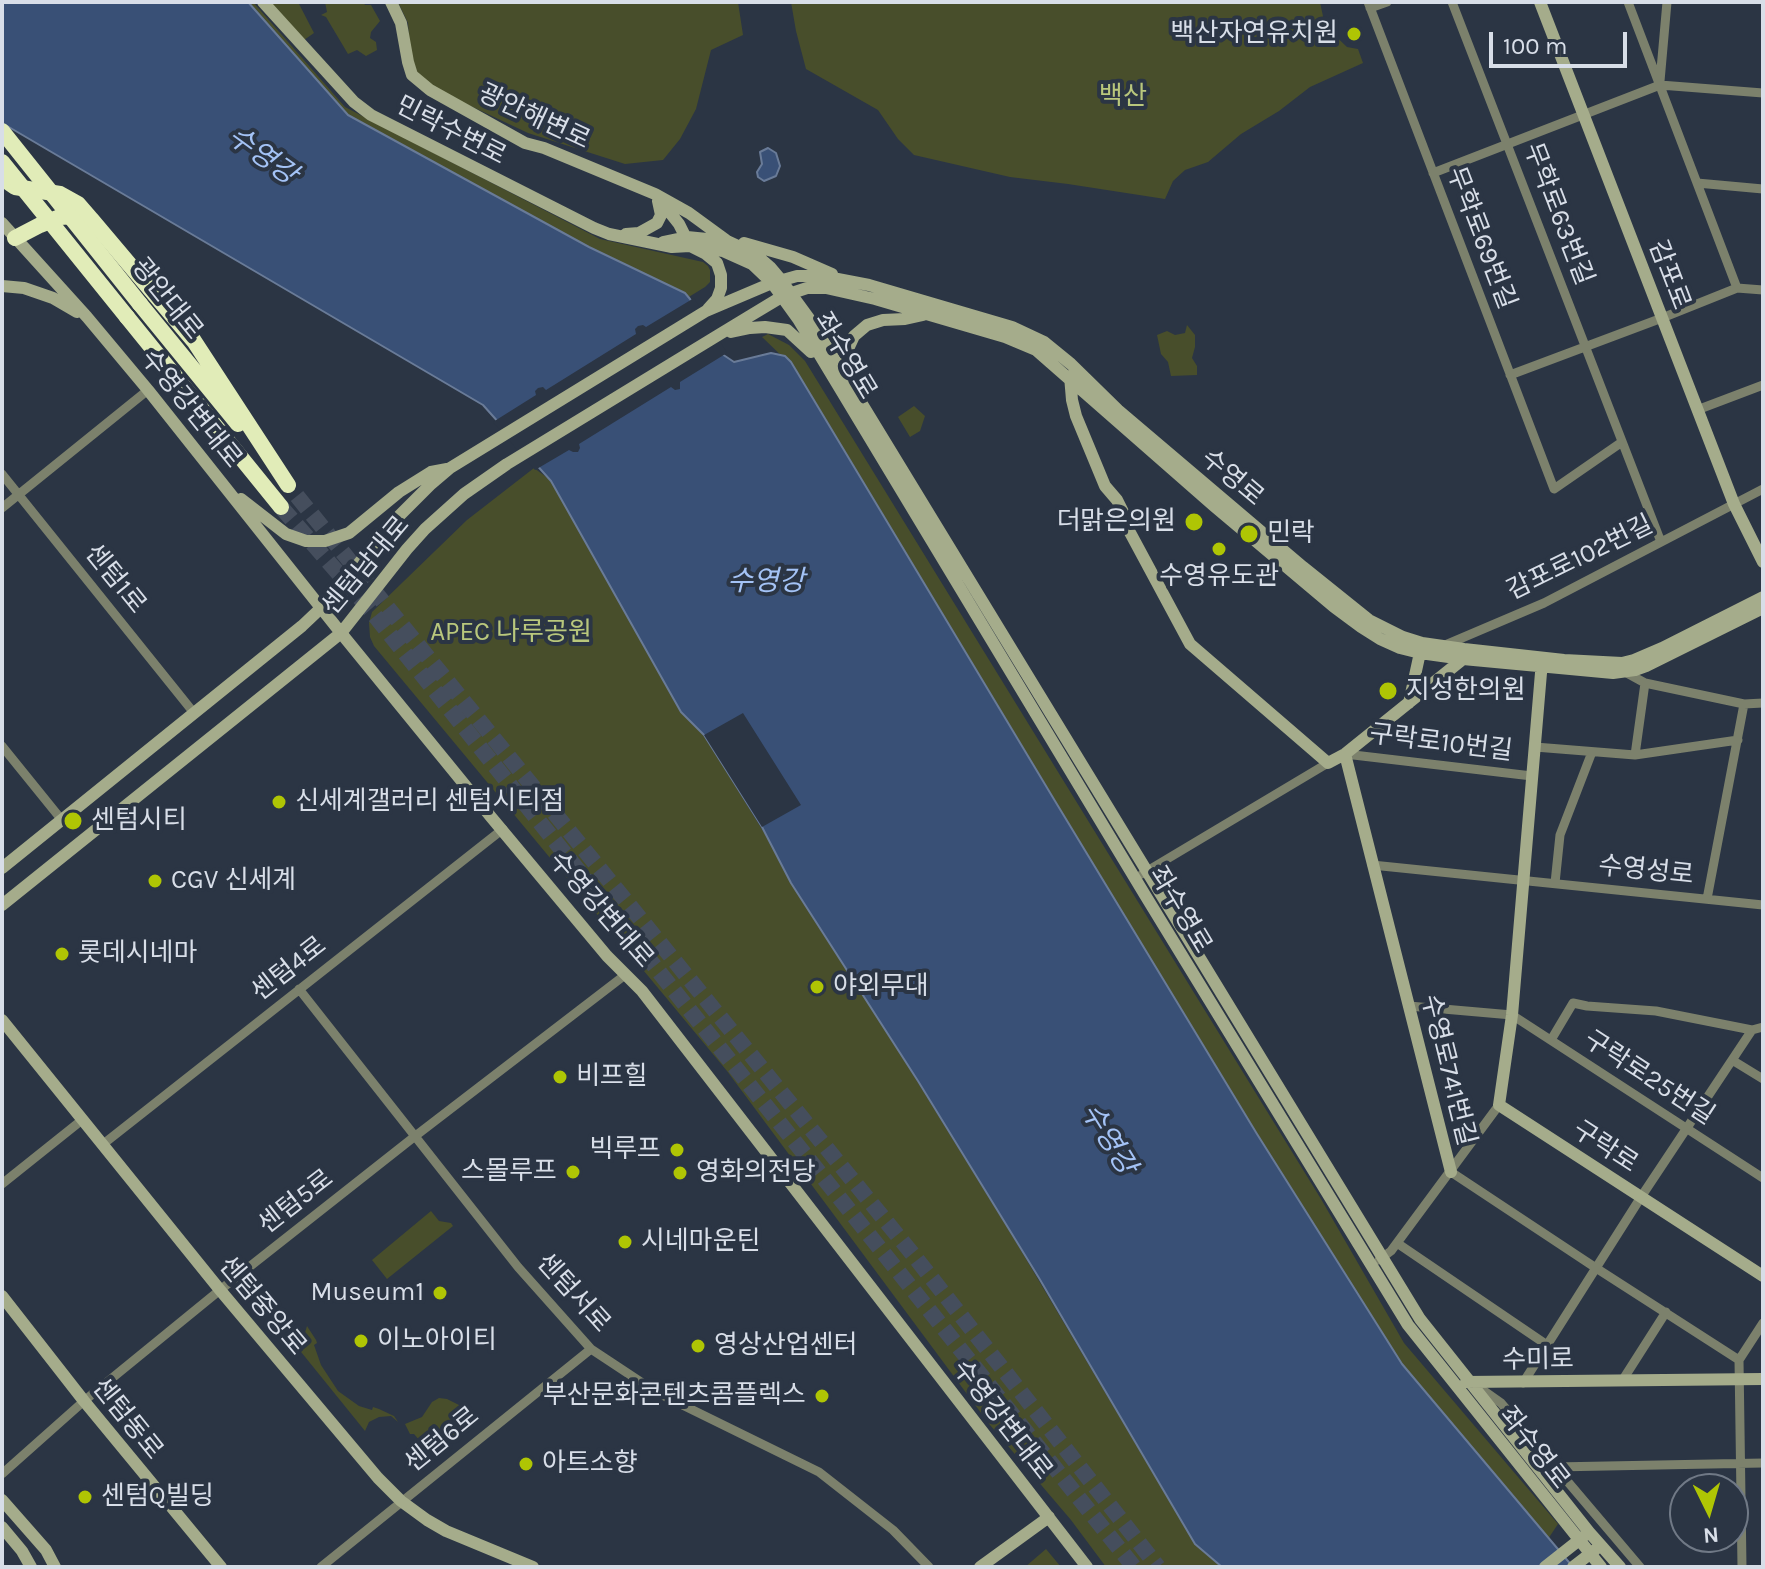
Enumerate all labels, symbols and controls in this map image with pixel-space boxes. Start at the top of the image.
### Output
scale bar [1493,16,1631,66]
place label: 백산자연유치원 [1171,18,1338,50]
marker: 백산자연유치원 [1345,25,1363,43]
text: 100 m [1503,32,1568,60]
street label: 광안해변로 [473,78,595,156]
park label: 백산 [1099,81,1147,113]
street label: 민락수변로 [391,90,511,172]
water label: 수영강 [221,120,303,192]
street label: 무학로63번길 [1517,138,1599,290]
street label: 무학로69번길 [1440,163,1522,313]
street label: 감포로 [1642,236,1696,314]
street label: 광안대로 [125,252,209,346]
street label: 좌수영로 [807,307,883,405]
street label: 수영강변대로 [134,343,248,475]
street label: 수영로 [1194,443,1270,513]
place label: 더맑은의원 [1056,506,1176,538]
street label: 감포로102번길 [1502,509,1658,607]
street label: 센텀남대로 [316,510,416,622]
marker: 더맑은의원 [1183,511,1205,533]
place label: 민락 [1267,518,1315,550]
marker: 민락 [1238,523,1260,545]
street label: 센텀1로 [78,538,152,620]
marker: 수영유도관 [1210,540,1228,558]
place label: 수영유도관 [1159,561,1279,593]
water label: 수영강 [727,565,805,599]
park label: APEC 나루공원 [430,617,592,649]
place label: 지성한의원 [1406,675,1526,707]
marker: 지성한의원 [1377,680,1399,702]
street label: 구락로10번길 [1368,719,1514,767]
place label: 신세계갤러리 센텀시티점 [295,786,564,818]
marker: 신세계갤러리 센텀시티점 [270,793,288,811]
place label: 센텀시티 [91,805,187,837]
marker: 센텀시티 [62,810,84,832]
street label: 수영강변대로 [542,846,660,974]
street label: 수영성로 [1597,850,1695,892]
street label: 좌수영로 [1142,861,1218,959]
place label: CGV 신세계 [171,865,296,897]
marker: CGV 신세계 [146,872,164,890]
street label: 센텀4로 [245,930,333,1008]
place label: 롯데시네마 [78,938,198,970]
marker: 롯데시네마 [53,945,71,963]
place label: 야외무대 [833,971,929,1003]
marker: 야외무대 [808,978,826,996]
street label: 수영로741번길 [1414,991,1482,1149]
street label: 구락로25번길 [1578,1024,1720,1132]
place label: 비프힐 [576,1061,648,1093]
marker: 비프힐 [551,1068,569,1086]
water label: 수영강 [1073,1097,1143,1181]
street label: 구락로 [1566,1114,1644,1180]
place label: 빅루프 [589,1134,661,1166]
marker: 빅루프 [668,1141,686,1159]
place label: 스몰루프 [461,1156,557,1188]
place label: 영화의전당 [696,1157,816,1189]
street label: 센텀5로 [252,1163,340,1241]
marker: 스몰루프 [564,1163,582,1181]
marker: 영화의전당 [671,1164,689,1182]
place label: 시네마운틴 [641,1226,761,1258]
marker: 시네마운틴 [616,1233,634,1251]
street label: 센텀서로 [529,1247,617,1339]
street label: 센텀중앙로 [212,1250,312,1362]
place label: Museum1 [311,1277,424,1309]
marker: Museum1 [431,1284,449,1302]
place label: 이노아이티 [377,1325,497,1357]
place label: 영상산업센터 [714,1330,858,1362]
marker: 이노아이티 [352,1332,370,1350]
marker: 영상산업센터 [689,1337,707,1355]
street label: 수미로 [1502,1344,1574,1376]
street label: 수영강변대로 [946,1354,1058,1486]
street label: 센텀동로 [85,1372,169,1466]
place label: 부산문화콘텐츠콤플렉스 [543,1380,806,1412]
marker: 부산문화콘텐츠콤플렉스 [813,1387,831,1405]
street label: 센텀6로 [399,1401,485,1479]
street label: 좌수영로 [1492,1401,1576,1495]
place label: 아트소향 [542,1448,638,1480]
marker: 아트소향 [517,1455,535,1473]
north arrow [1669,1473,1749,1553]
place label: 센텀Q빌딩 [101,1481,214,1513]
marker: 센텀Q빌딩 [76,1488,94,1506]
text: N [1702,1521,1720,1549]

